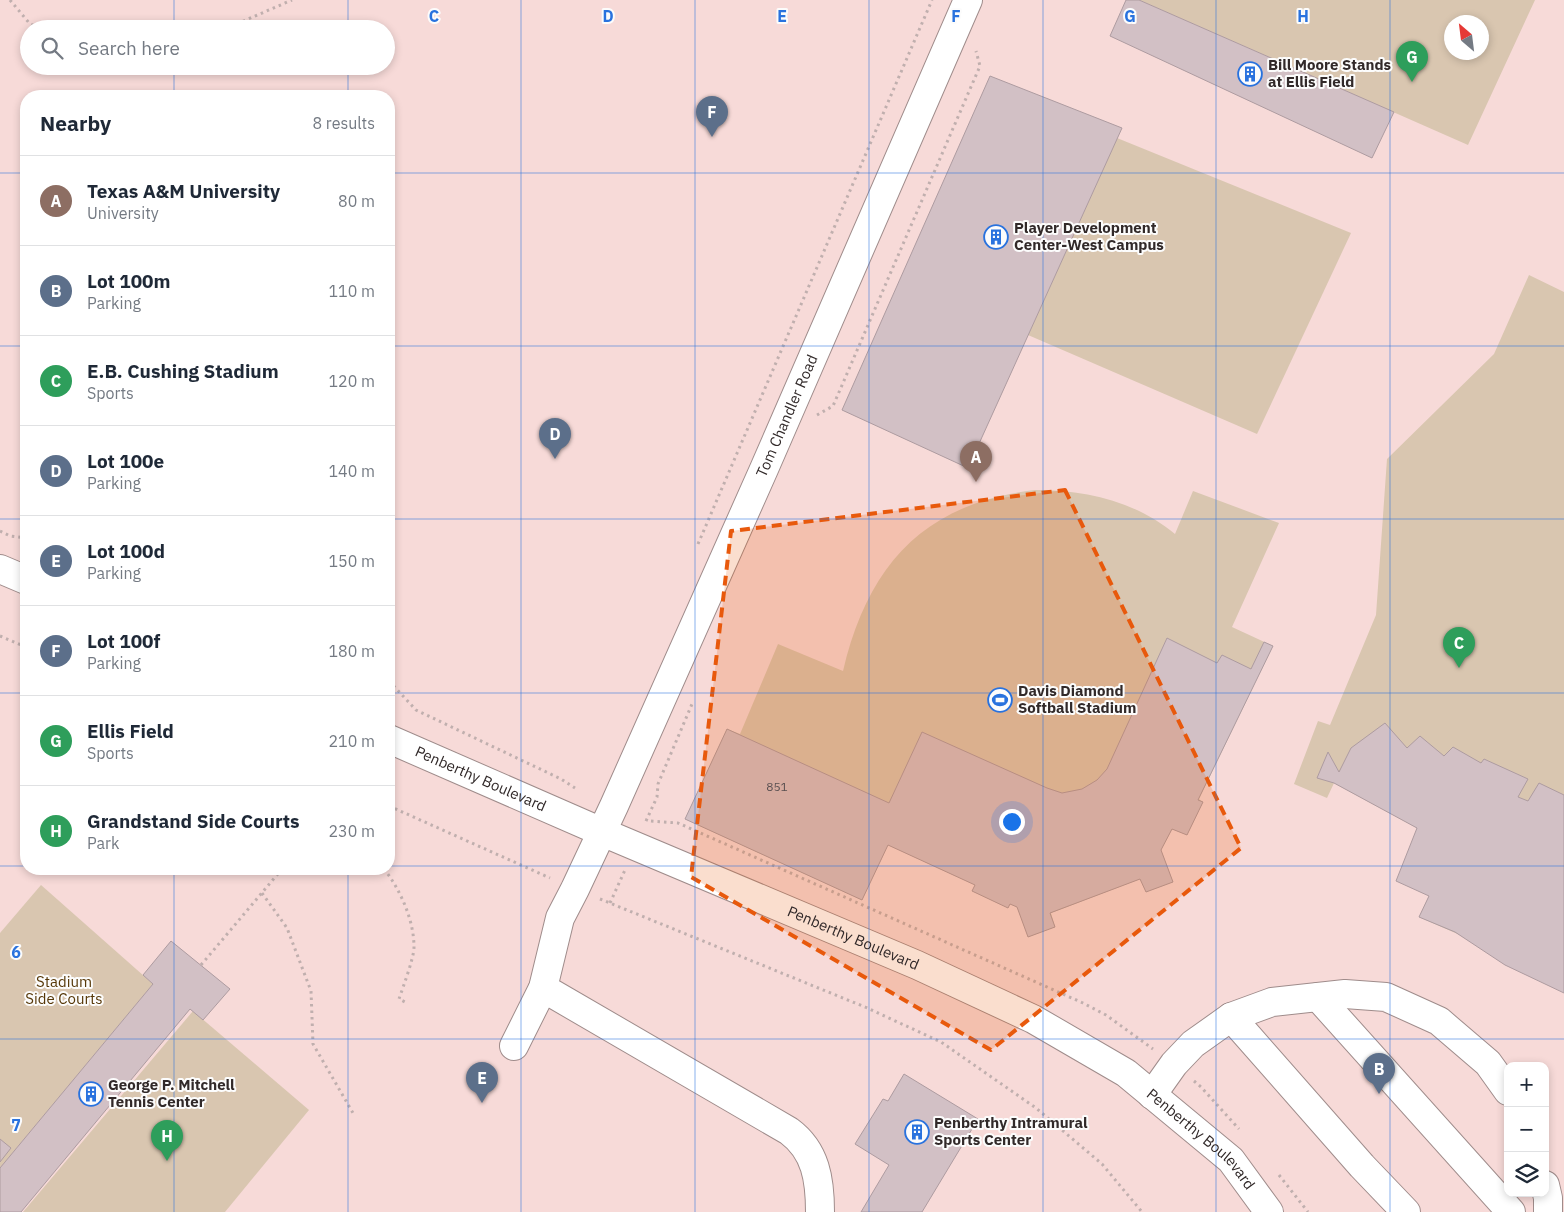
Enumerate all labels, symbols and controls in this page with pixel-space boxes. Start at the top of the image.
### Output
text: C [429,6,439,26]
text: D [602,6,614,26]
text: E [777,6,787,26]
text: F [951,6,961,26]
text: G [1124,6,1136,26]
text: H [1297,6,1309,26]
north arrow [1444,15,1489,60]
search box [20,20,395,75]
icon: search [38,34,66,62]
text: Search here [78,36,180,60]
pin: G [1396,41,1428,82]
place label: Bill Moore Stands at Ellis Field [1268,55,1392,91]
building icon: Bill Moore Stands at Ellis Field [1237,61,1263,87]
pin: F [696,96,728,137]
text: Nearby [40,109,111,137]
text: 8 results [312,113,375,133]
text: Texas A&M University [87,179,280,203]
text: A [51,191,61,211]
text: 80 m [338,191,375,211]
text: University [87,203,159,223]
place label: Player Development Center-West Campus [1014,218,1164,254]
building icon: Player Development Center-West Campus [983,224,1009,250]
text: Lot 100m [87,269,170,293]
text: B [51,281,61,301]
text: 110 m [328,281,375,301]
text: Parking [87,293,141,313]
street label: Tom Chandler Road [752,352,822,480]
text: E.B. Cushing Stadium [87,359,279,383]
text: C [51,371,61,391]
text: 120 m [328,371,375,391]
text: Sports [87,383,134,403]
pin: D [539,418,571,459]
pin: A [960,441,992,482]
text: Lot 100e [87,449,164,473]
text: D [50,461,62,481]
text: 140 m [328,461,375,481]
text: Parking [87,473,141,493]
text: Lot 100d [87,539,165,563]
text: E [51,551,61,571]
text: 150 m [328,551,375,571]
text: Parking [87,563,141,583]
pin: C [1443,627,1475,668]
text: Lot 100f [87,629,160,653]
text: F [51,641,61,661]
text: 180 m [328,641,375,661]
text: Parking [87,653,141,673]
place label: Davis Diamond Softball Stadium [1018,681,1136,717]
sports icon: Davis Diamond Softball Stadium [987,687,1013,713]
text: Ellis Field [87,719,174,743]
text: G [50,731,62,751]
text: 210 m [328,731,375,751]
street label: Penberthy Boulevard [412,742,549,816]
text: Sports [87,743,134,763]
house number: 851 [766,779,788,794]
text: Grandstand Side Courts [87,809,300,833]
your location [999,809,1025,835]
text: H [50,821,62,841]
text: 230 m [328,821,375,841]
text: Park [87,833,119,853]
street label: Penberthy Boulevard [785,901,922,974]
text: 6 [11,942,21,962]
park label: Stadium Side Courts [25,972,103,1008]
pin: B [1363,1053,1395,1094]
pin: E [466,1062,498,1103]
map controls [1504,1062,1549,1197]
button: + [1504,1062,1549,1107]
place label: George P. Mitchell Tennis Center [108,1075,235,1111]
building icon: George P. Mitchell Tennis Center [78,1081,104,1107]
street label: Penberthy Boulevard [1143,1084,1259,1193]
button: − [1504,1107,1549,1152]
place label: Penberthy Intramural Sports Center [934,1113,1088,1149]
text: 7 [11,1115,21,1135]
building icon: Penberthy Intramural Sports Center [904,1119,930,1145]
pin: H [151,1120,183,1161]
button: layers [1504,1152,1549,1197]

